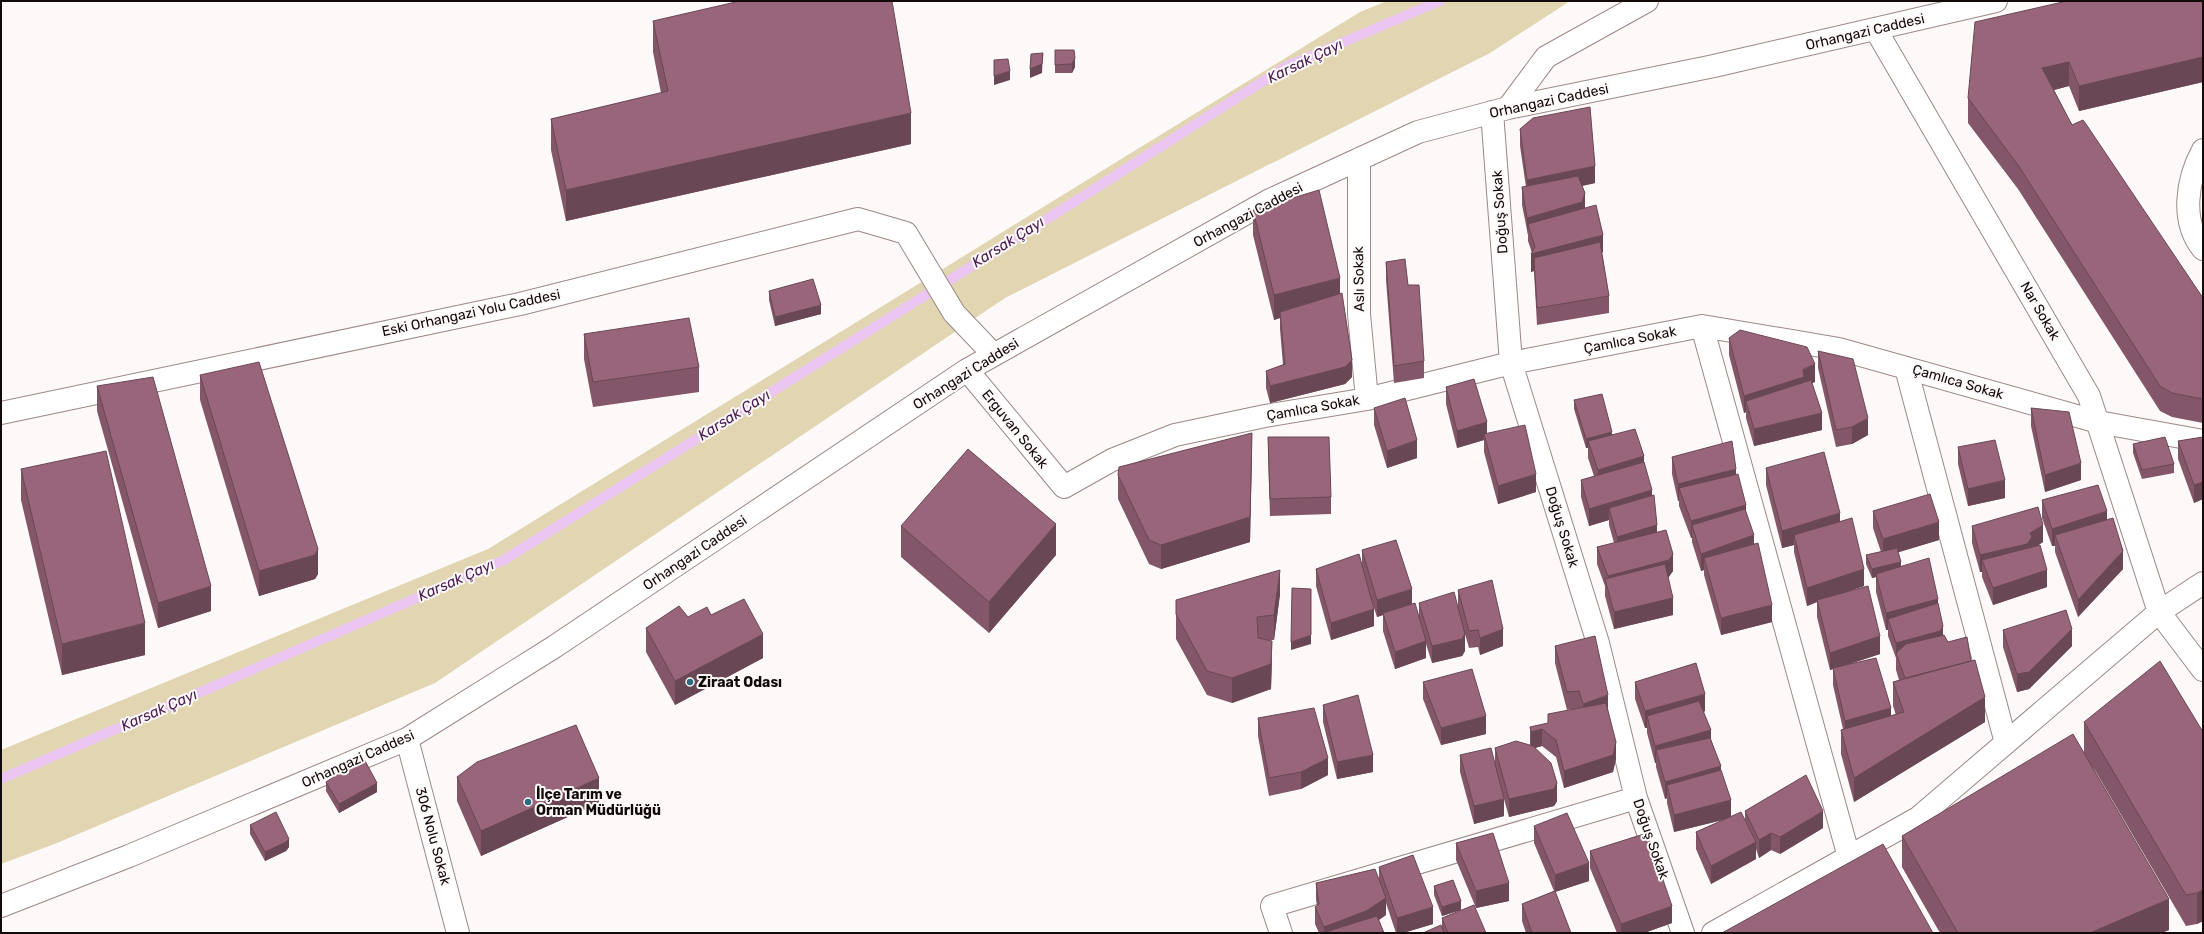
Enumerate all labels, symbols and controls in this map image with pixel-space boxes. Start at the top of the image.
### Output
street label: Orhangazi Caddesi [1804,10,1926,54]
water label: Karsak Çayı [1264,35,1346,87]
street label: Orhangazi Caddesi [1488,80,1610,122]
street label: Doğuş Sokak [1489,169,1511,254]
street label: Orhangazi Caddesi [1190,179,1306,251]
water label: Karsak Çayı [969,212,1048,271]
street label: Aslı Sokak [1350,245,1368,312]
street label: Nar Sokak [2016,279,2064,344]
street label: Eski Orhangazi Yolu Caddesi [380,286,562,340]
street label: Çamlıca Sokak [1582,323,1678,357]
street label: Orhangazi Caddesi [910,335,1022,413]
street label: Çamlıca Sokak [1911,361,2006,403]
water label: Karsak Çayı [695,385,774,444]
street label: Erguvan Sokak [978,386,1052,472]
street label: Çamlıca Sokak [1265,391,1362,425]
street label: Doğuş Sokak [1542,484,1583,570]
street label: Orhangazi Caddesi [640,512,750,594]
water label: Karsak Çayı [415,555,497,605]
place label: Ziraat Odası [698,674,782,691]
marker: Ziraat Odası [685,677,695,687]
water label: Karsak Çayı [118,685,200,735]
street label: Orhangazi Caddesi [299,726,417,792]
street label: 306 Nolu Sokak [412,785,454,888]
place label: İlçe Tarım ve Orman Müdürlüğü [536,785,661,819]
marker: İlçe Tarım ve Orman Müdürlüğü [523,797,533,807]
street label: Doğuş Sokak [1629,797,1673,882]

